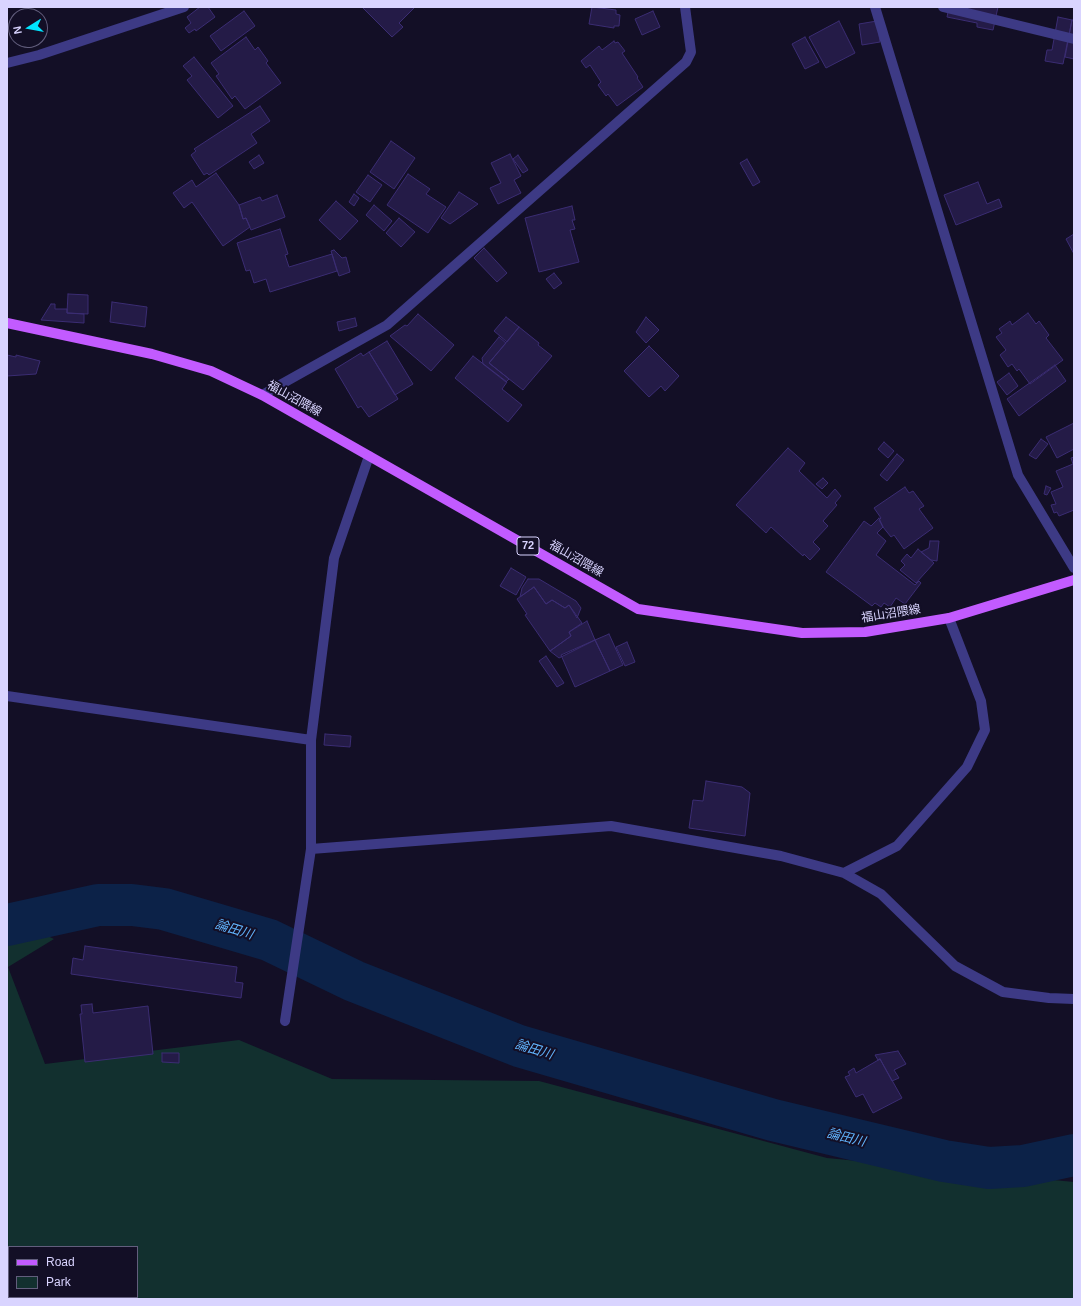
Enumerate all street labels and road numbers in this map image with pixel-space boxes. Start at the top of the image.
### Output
street label: 福山沼隈線 [264,378,324,420]
road number: 72 [517,537,539,555]
street label: 福山沼隈線 [546,538,606,580]
street label: 福山沼隈線 [860,602,922,626]

